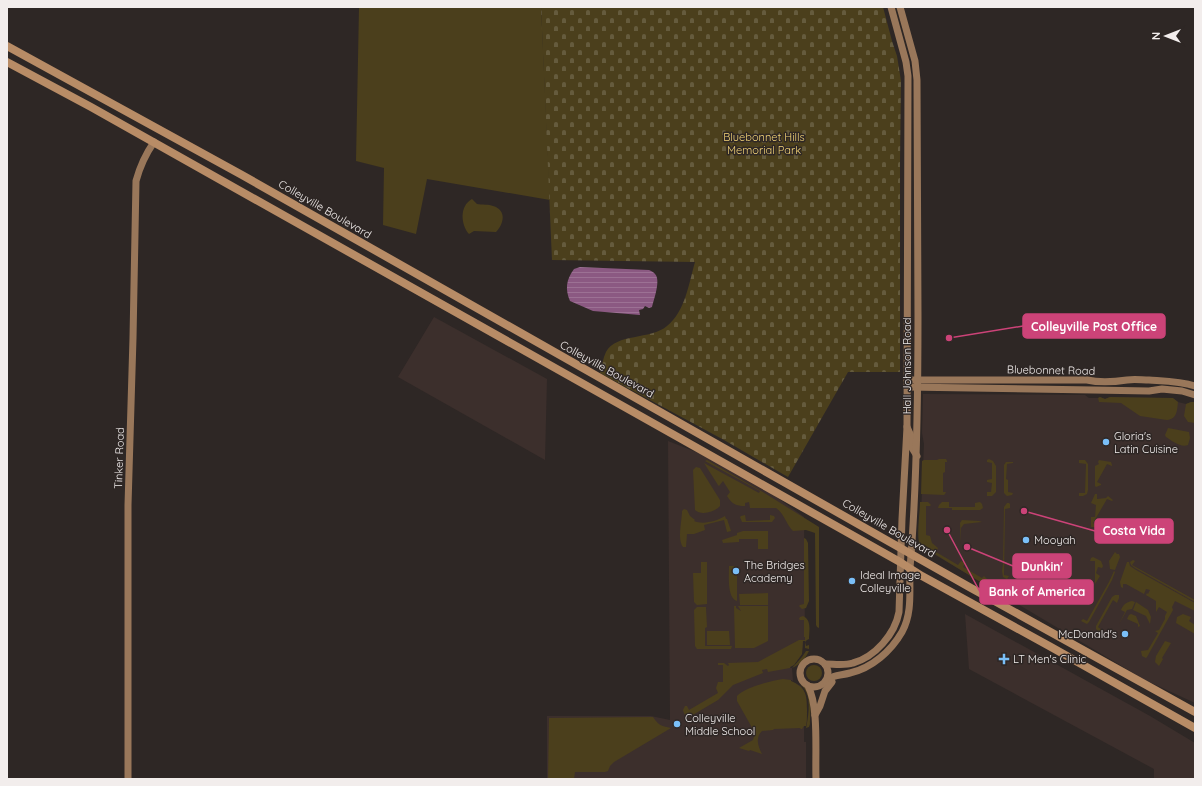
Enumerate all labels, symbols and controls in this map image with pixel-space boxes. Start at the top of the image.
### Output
north arrow [1146,16,1186,56]
text: N [1149,32,1163,40]
park label: Bluebonnet Hills Memorial Park [723,130,805,157]
street label: Colleyville Boulevard [276,177,374,241]
callout: Colleyville Post Office [1023,314,1165,338]
street label: Hall Johnson Road [900,318,914,414]
text: Colleyville Post Office [1031,319,1157,334]
street label: Colleyville Boulevard [558,337,656,401]
street label: Bluebonnet Road [1007,362,1095,378]
street label: Tinker Road [111,427,127,489]
place label: Gloria's Latin Cuisine [1114,429,1178,456]
marker: Gloria's Latin Cuisine [1101,437,1111,447]
street label: Colleyville Boulevard [840,496,938,560]
callout: Costa Vida [1095,519,1173,543]
text: Costa Vida [1103,523,1165,538]
place label: Mooyah [1034,533,1076,547]
marker: Mooyah [1021,535,1031,545]
callout: Dunkin' [1013,554,1071,578]
place label: The Bridges Academy [744,558,805,585]
text: Dunkin' [1021,559,1064,574]
marker: The Bridges Academy [731,566,741,576]
place label: Ideal Image Colleyville [860,568,920,595]
marker: Ideal Image Colleyville [847,576,857,586]
callout: Bank of America [980,580,1093,604]
text: Bank of America [989,584,1085,599]
place label: McDonald's [1058,627,1117,641]
marker: McDonald's [1120,629,1130,639]
place label: LT Men's Clinic [1013,652,1087,666]
marker: LT Men's Clinic [998,653,1010,665]
place label: Colleyville Middle School [685,711,755,738]
marker: Colleyville Middle School [672,719,682,729]

